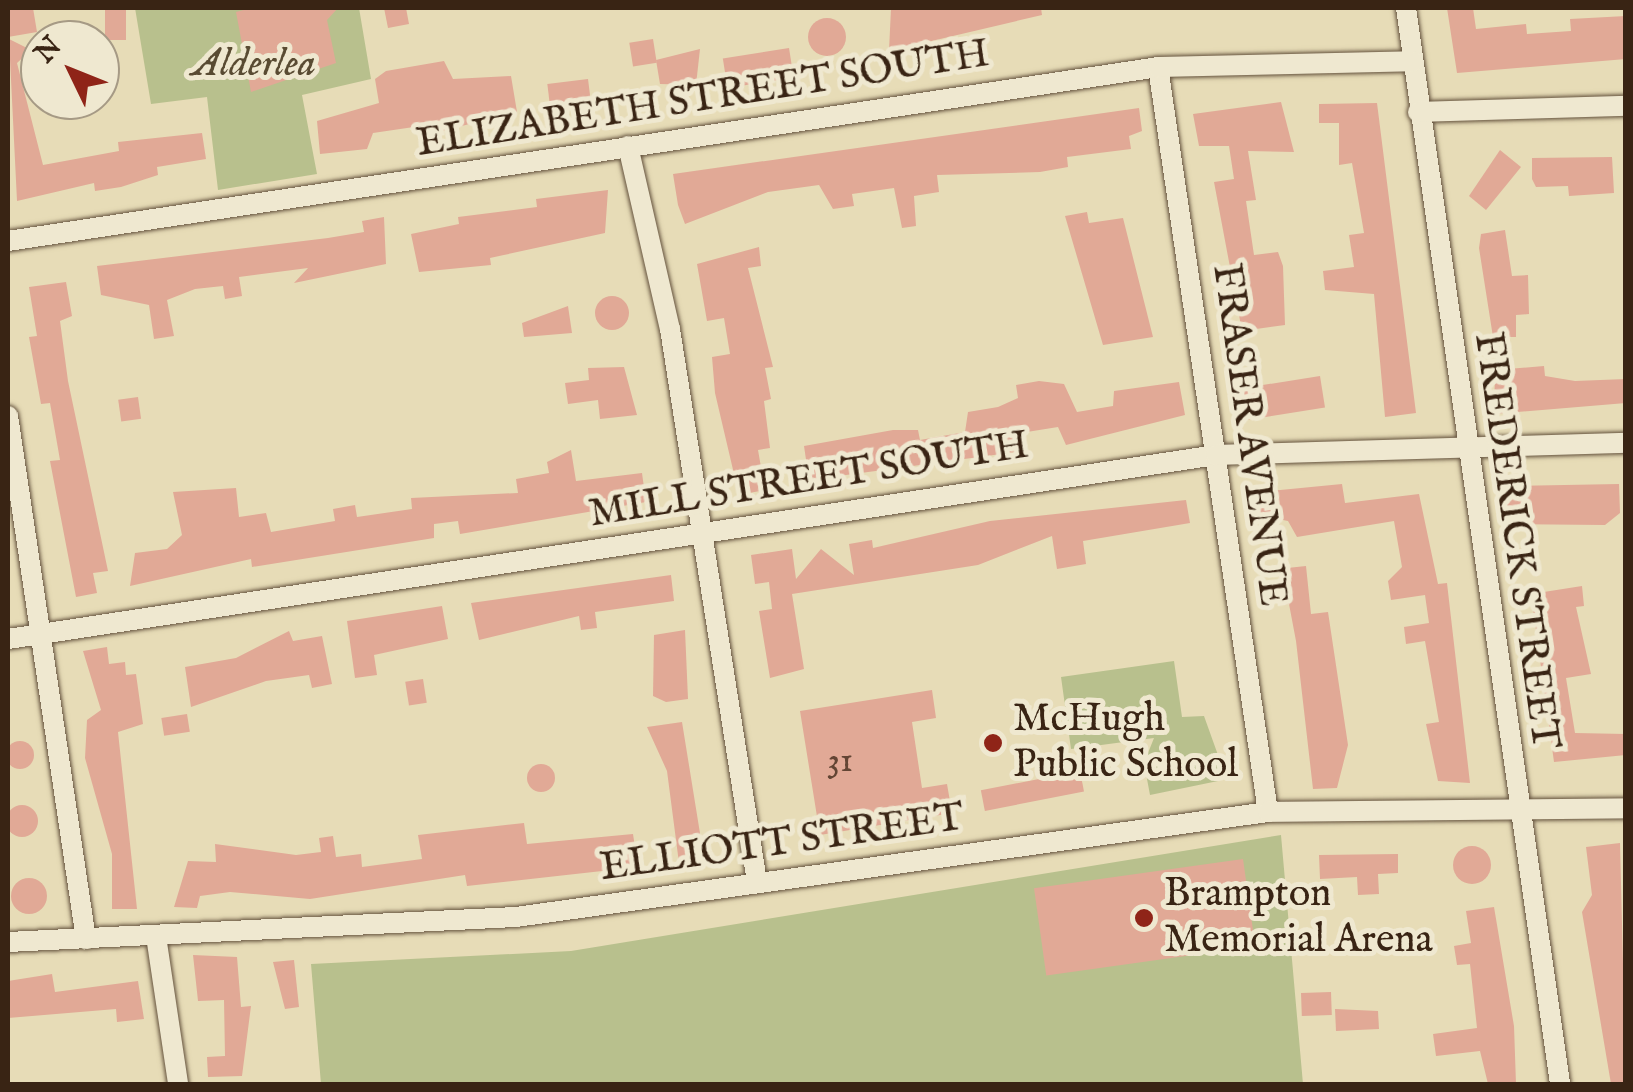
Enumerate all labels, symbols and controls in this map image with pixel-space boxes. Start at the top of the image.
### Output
north arrow [20,20,120,120]
text: N [28,30,70,71]
street label: ELIZABETH STREET SOUTH [413,31,993,169]
park label: Alderlea [192,41,316,89]
street label: FRASER AVENUE [1200,261,1296,609]
street label: FREDERICK STREET [1462,329,1568,753]
street label: MILL STREET SOUTH [586,423,1032,539]
place label: McHugh Public School [1013,696,1238,790]
marker: McHugh Public School [982,732,1004,754]
house number: 31 [827,741,853,783]
street label: ELLIOTT STREET [597,795,967,893]
place label: Brampton Memorial Arena [1164,871,1433,965]
marker: Brampton Memorial Arena [1133,907,1155,929]

